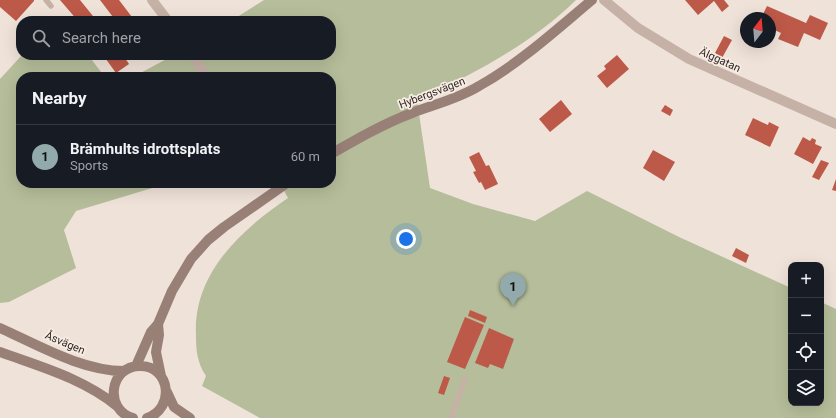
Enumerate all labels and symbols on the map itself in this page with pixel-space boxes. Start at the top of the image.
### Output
north arrow [740,12,776,48]
street label: Älggatan [697,45,743,75]
street label: Hybergsvägen [397,74,467,112]
your location [396,229,416,249]
pin: 1 [500,273,526,306]
street label: Åsvägen [43,328,87,357]

